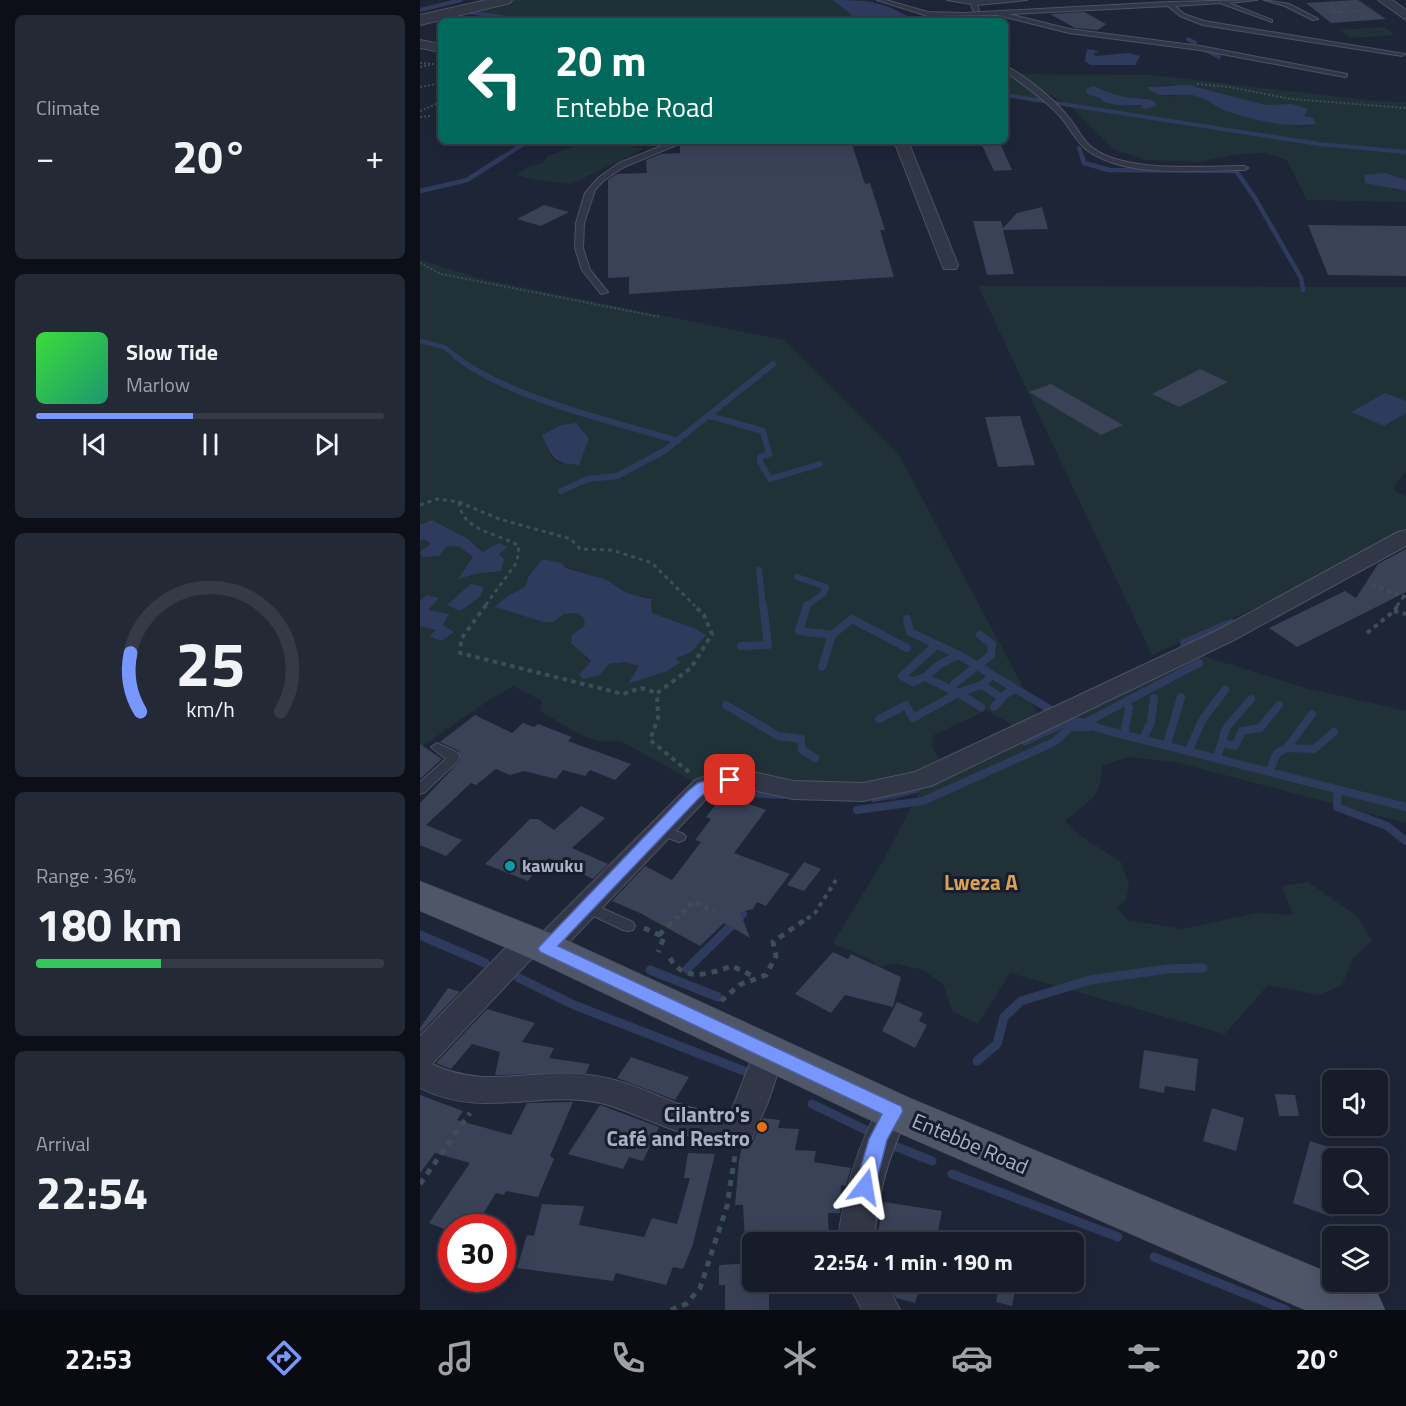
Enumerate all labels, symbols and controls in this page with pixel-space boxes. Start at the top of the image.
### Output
text: 20 m [555,28,647,92]
icon: left [456,42,534,120]
text: Entebbe Road [555,86,714,127]
text: Climate [36,92,100,123]
text: 20° [172,122,248,190]
text: − [36,132,54,182]
text: + [366,132,384,182]
text: Slow Tide [126,335,218,369]
text: Marlow [126,369,190,400]
icon: previous [78,428,111,461]
icon: pause [194,428,227,461]
icon: next [310,428,343,461]
text: 25 [175,615,245,710]
text: km/h [186,693,234,725]
pin [704,754,755,805]
icon: arrive [713,763,746,796]
place label: kawuku [522,852,583,879]
marker: kawuku [503,859,517,873]
text: Range · 36% [36,860,136,891]
district label: Lweza A [944,866,1018,898]
text: 180 km [36,890,182,958]
map controls [1322,1070,1388,1292]
button: sound [1322,1070,1388,1136]
place label: Cilantro's Café and Restro [607,1098,750,1154]
street label: Entebbe Road [907,1104,1034,1182]
marker: Cilantro's Café and Restro [755,1120,769,1134]
text: Arrival [36,1128,90,1159]
button: search [1322,1148,1388,1214]
position arrow [833,1155,897,1219]
text: 22:54 [36,1158,148,1226]
speed limit sign: 30 [438,1214,516,1292]
button: layers [1322,1226,1388,1292]
text: 22:54 · 1 min · 190 m [813,1245,1013,1279]
icon: directions [263,1337,305,1379]
icon: music [435,1337,477,1379]
icon: phone [607,1337,649,1379]
icon: climate [779,1337,821,1379]
icon: car [951,1337,993,1379]
icon: filters [1123,1337,1165,1379]
text: 22:53 [65,1338,132,1379]
text: 20° [1295,1338,1341,1379]

